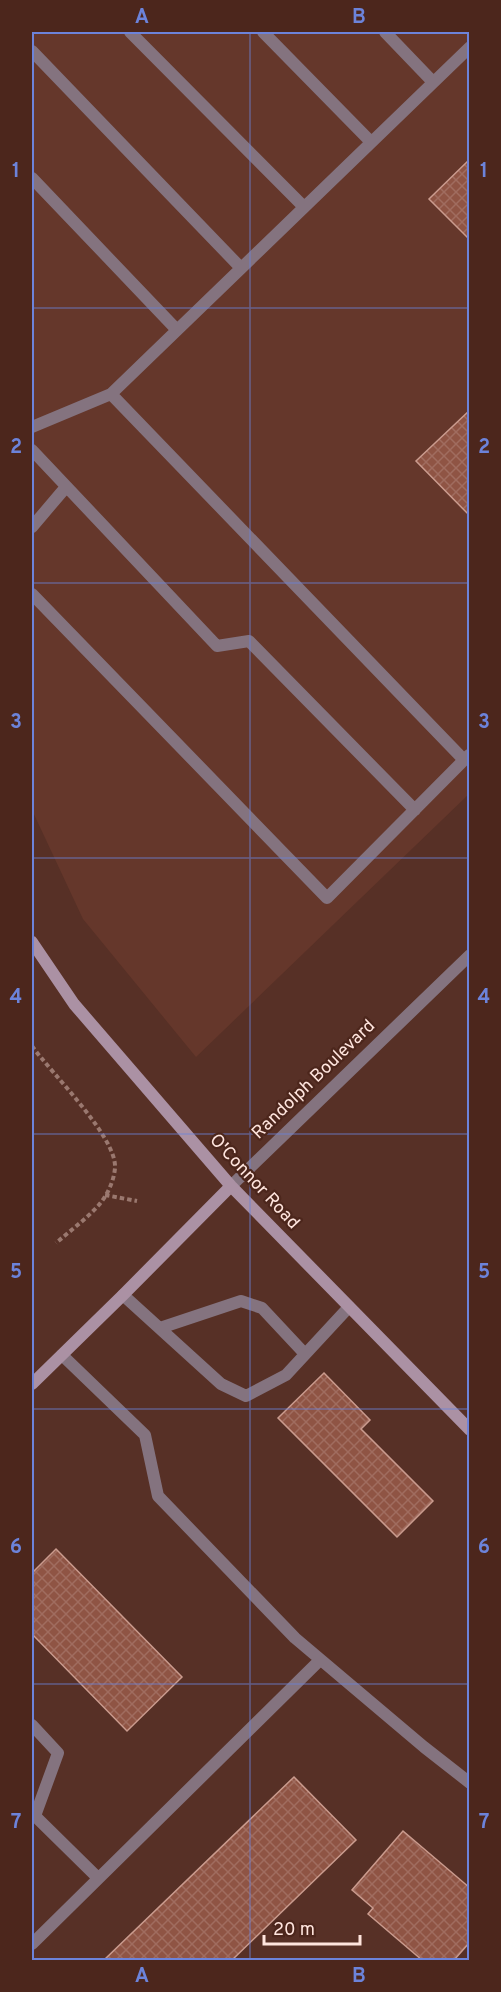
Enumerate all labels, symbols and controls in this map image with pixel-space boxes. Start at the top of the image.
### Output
text: A [135,5,149,31]
text: B [352,5,366,31]
text: 1 [12,159,20,185]
text: 1 [480,159,488,185]
text: 2 [10,435,22,461]
text: 2 [478,435,490,461]
text: 3 [10,710,22,736]
text: 3 [478,710,490,736]
text: 4 [10,985,22,1011]
text: 4 [478,985,490,1011]
street label: Randolph Boulevard [247,1015,381,1145]
street label: O'Connor Road [204,1129,304,1235]
text: 5 [10,1260,22,1286]
text: 5 [478,1260,490,1286]
text: 6 [10,1535,22,1561]
text: 6 [478,1535,490,1561]
text: 7 [11,1810,21,1836]
text: 7 [479,1810,489,1836]
scale bar [264,1908,360,1946]
text: 20 m [273,1919,315,1942]
text: A [135,1964,149,1990]
text: B [352,1964,366,1990]

